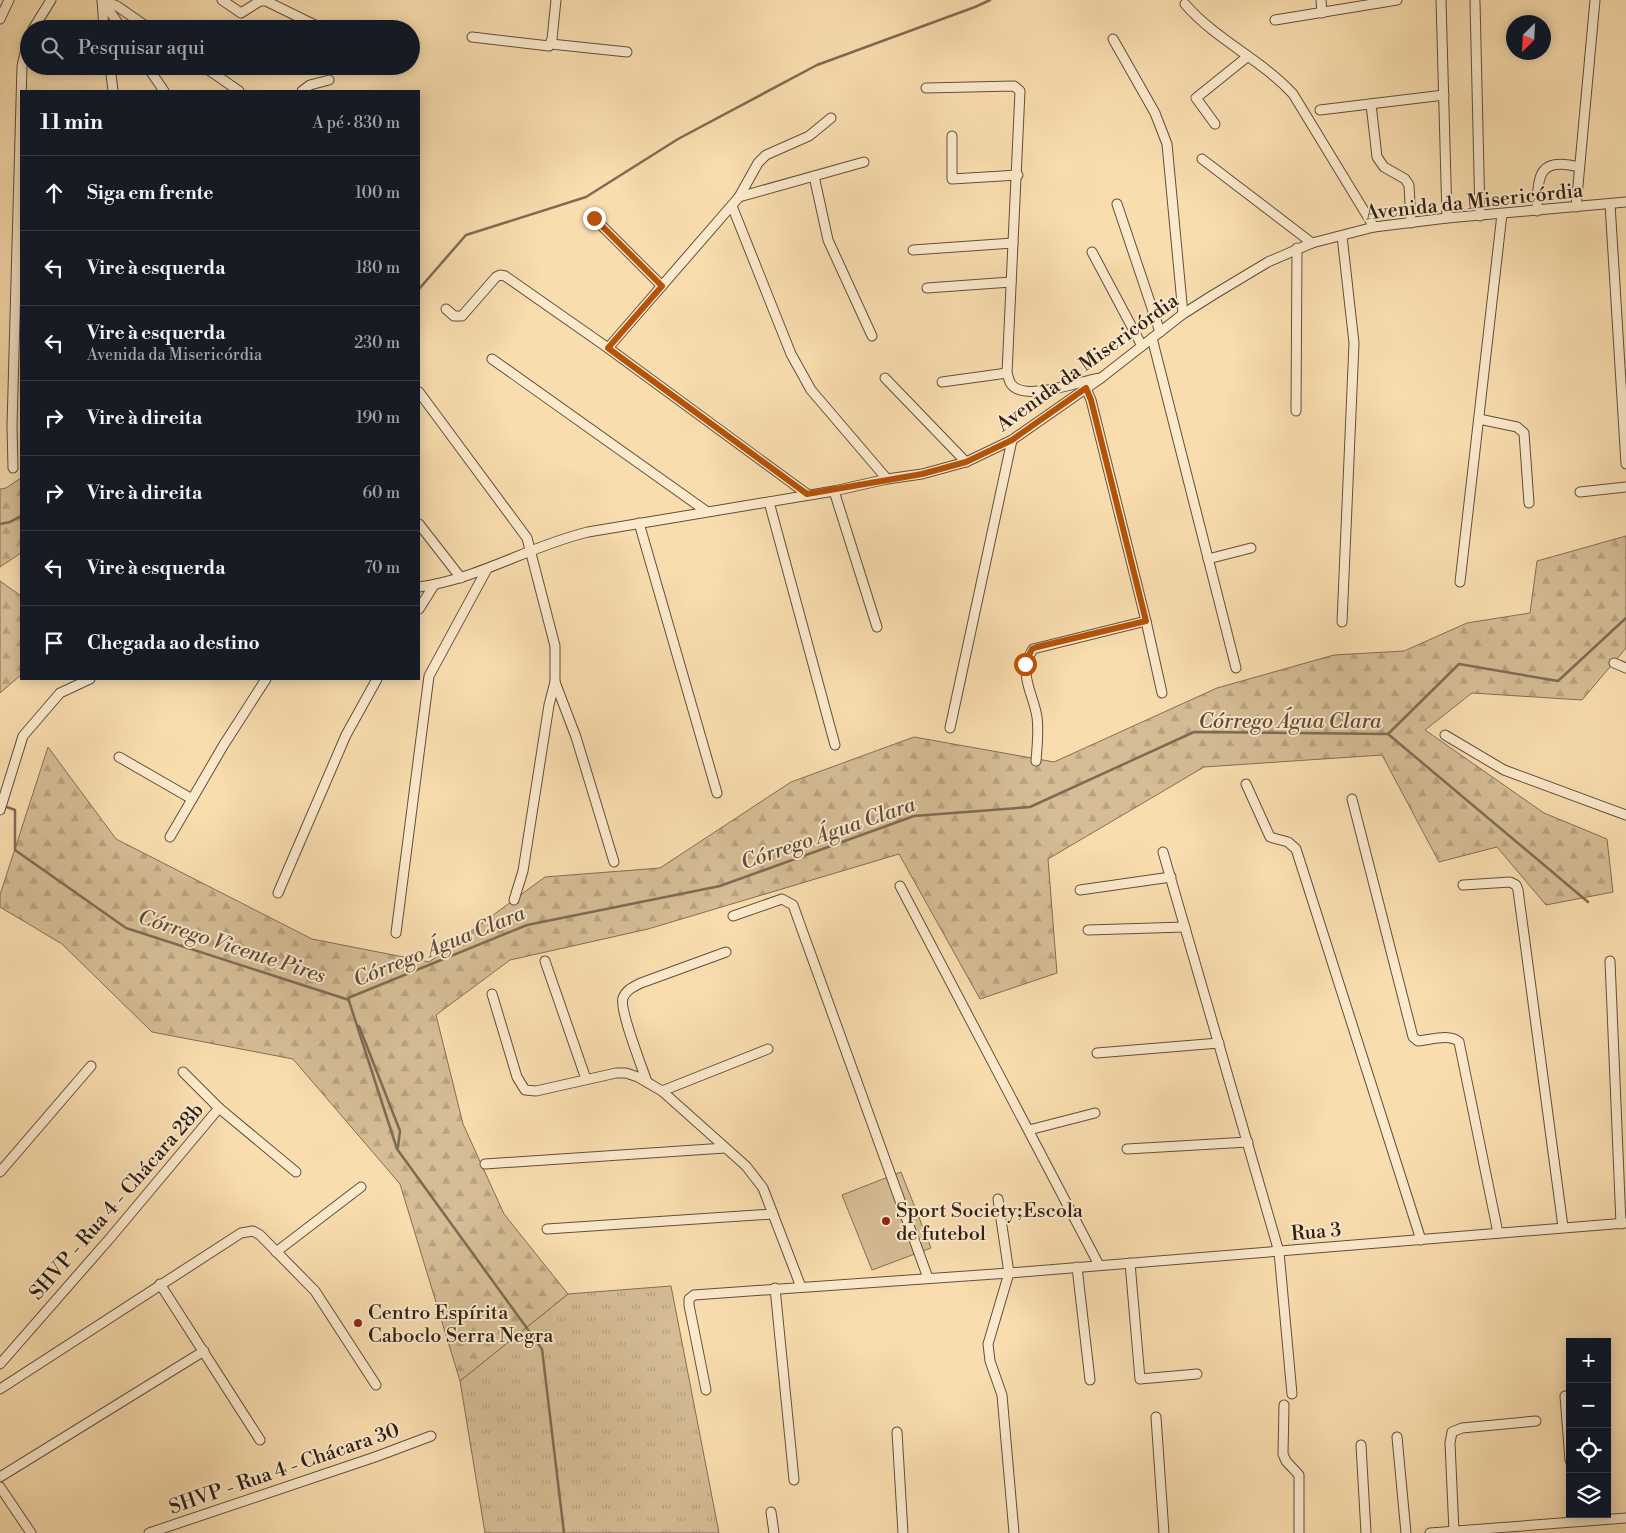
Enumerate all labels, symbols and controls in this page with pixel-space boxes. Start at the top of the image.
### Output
north arrow [1506,15,1551,60]
search box [20,20,420,75]
icon: search [38,34,66,62]
text: Pesquisar aqui [78,36,205,60]
text: 11 min [40,110,103,136]
text: A pé · 830 m [313,113,400,133]
icon: ahead [40,179,68,207]
street label: Avenida da Misericórdia [1363,179,1585,226]
text: Siga em frente [87,181,214,205]
text: 100 m [355,183,400,203]
route end [583,207,606,230]
icon: left [40,254,68,282]
text: Vire à esquerda [87,256,226,280]
text: 180 m [356,258,400,278]
street label: Avenida da Misericórdia [991,288,1184,438]
text: Vire à esquerda [87,321,226,345]
icon: left [40,329,68,357]
text: 230 m [354,333,400,353]
text: Avenida da Misericórdia [87,345,262,365]
icon: right [40,404,68,432]
text: Vire à direita [87,406,202,430]
text: 190 m [356,408,400,428]
icon: right [40,479,68,507]
text: Vire à direita [87,481,202,505]
text: 60 m [362,483,400,503]
icon: left [40,554,68,582]
text: Vire à esquerda [87,556,226,580]
text: 70 m [364,558,400,578]
icon: arrive [40,629,68,657]
text: Chegada ao destino [87,631,260,655]
route start [1014,653,1037,676]
water label: Córrego Água Clara [1199,706,1382,735]
water label: Córrego Água Clara [737,789,919,876]
water label: Córrego Água Clara [349,898,529,993]
water label: Córrego Vicente Pires [135,904,329,990]
street label: SHVP - Rua 4 - Chácara 28b [25,1098,210,1306]
place label: Sport Society;Escola de futebol [896,1199,1084,1247]
marker: Sport Society;Escola de futebol [880,1215,892,1227]
street label: Rua 3 [1290,1218,1342,1247]
place label: Centro Espírita Caboclo Serra Negra [368,1301,554,1349]
marker: Centro Espírita Caboclo Serra Negra [352,1317,364,1329]
map controls [1566,1338,1611,1518]
button: + [1566,1338,1611,1383]
button: − [1566,1383,1611,1428]
street label: SHVP - Rua 4 - Chácara 30 [166,1418,403,1521]
button: locate [1566,1428,1611,1473]
button: layers [1566,1473,1611,1518]

